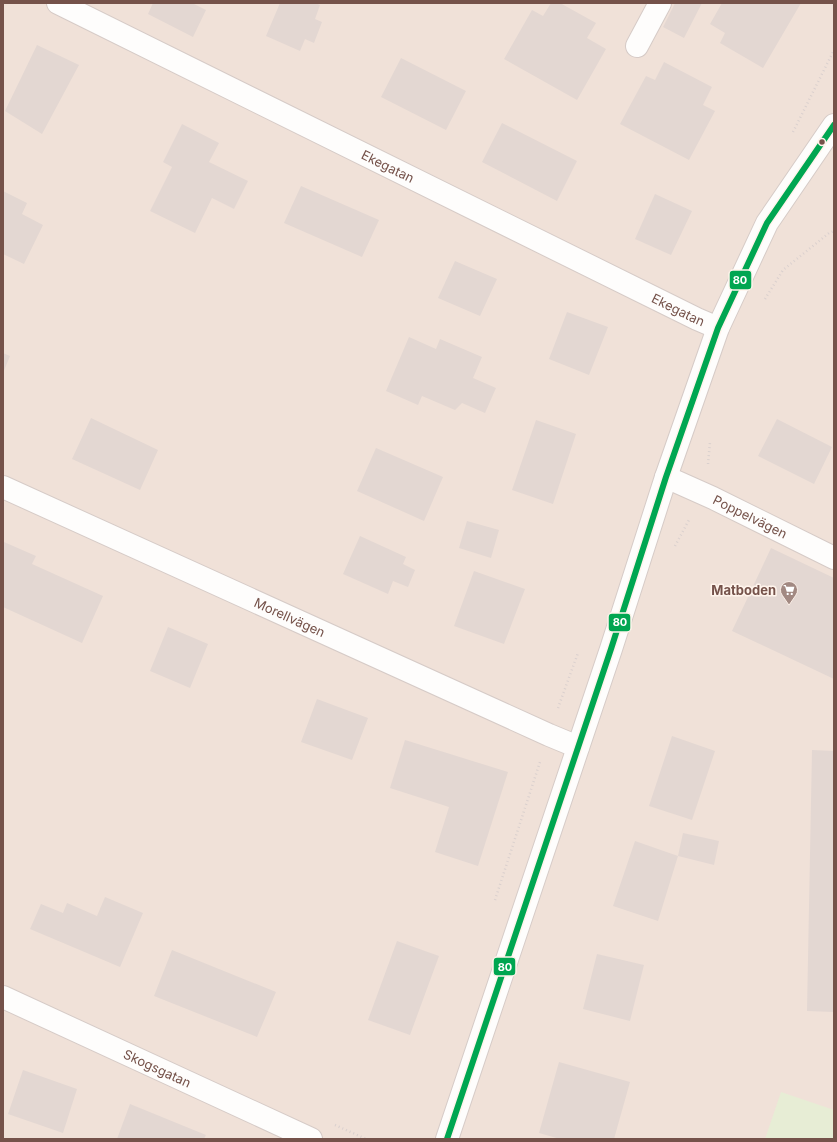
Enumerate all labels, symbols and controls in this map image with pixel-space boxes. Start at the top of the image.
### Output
unlabelled marker [817,137,827,147]
street label: Ekegatan [359,146,417,186]
line badge: 80 [729,270,752,290]
text: 80 [733,273,747,287]
street label: Ekegatan [649,290,707,329]
street label: Poppelvägen [711,491,790,542]
supermarket icon: Matboden [779,580,799,605]
place label: Matboden [711,582,776,598]
street label: Morellvägen [252,594,328,640]
line badge: 80 [608,613,631,632]
text: 80 [613,615,627,629]
line badge: 80 [493,957,516,976]
text: 80 [498,960,512,974]
street label: Skogsgatan [121,1046,194,1091]

